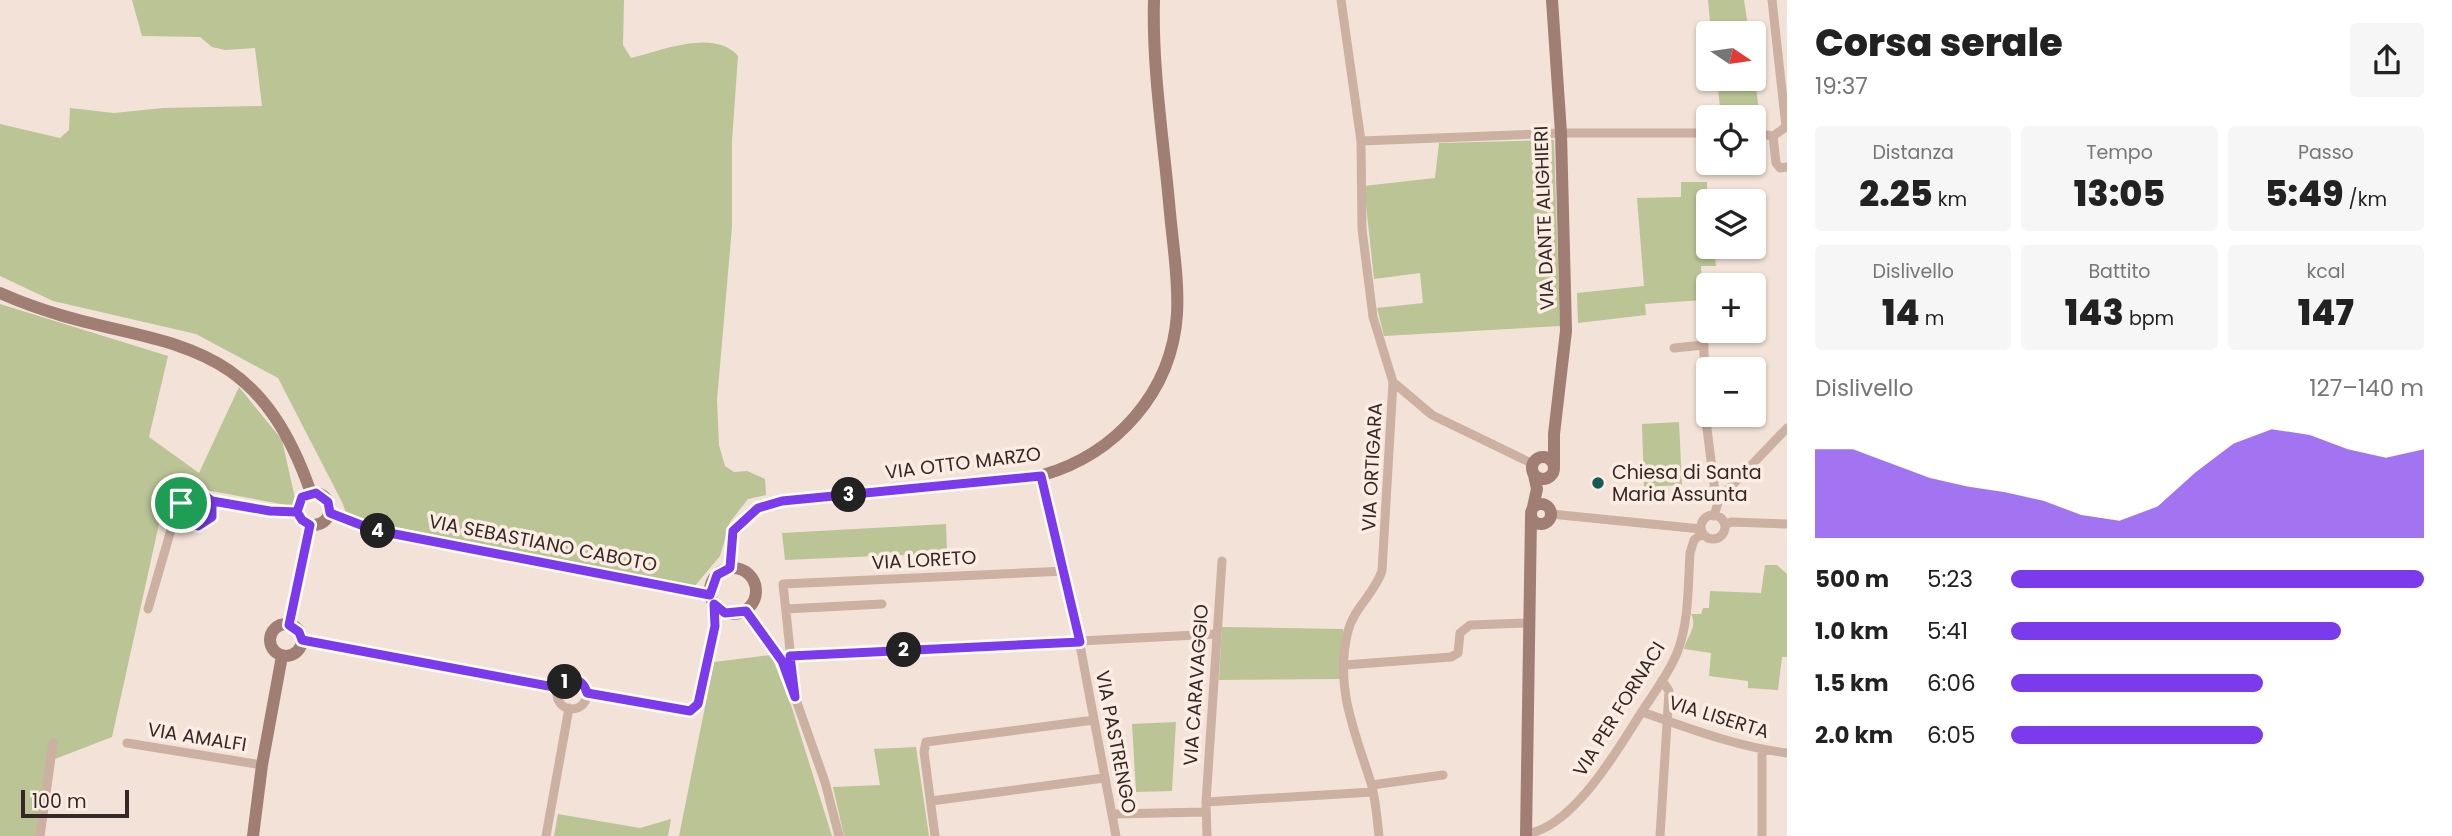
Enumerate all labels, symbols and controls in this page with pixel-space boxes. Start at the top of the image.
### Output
text: Corsa serale [1815,16,2063,69]
north arrow [1696,21,1766,91]
map controls [1696,21,1766,427]
button: share [2350,23,2424,97]
text: 19:37 [1815,70,1868,102]
button: locate [1696,105,1766,175]
street label: VIA DANTE ALIGHIERI [1527,125,1561,311]
text: Distanza [1872,139,1954,166]
text: Tempo [2086,139,2153,166]
text: Passo [2298,139,2354,166]
text: 2.25 [1859,169,1933,218]
text: 13:05 [2074,169,2165,218]
text: 5:49 [2265,169,2344,218]
text: km [1933,186,1967,213]
text: /km [2344,186,2387,213]
button: layers [1696,189,1766,259]
text: Dislivello [1873,258,1954,285]
text: Battito [2088,258,2151,285]
text: kcal [2306,258,2345,285]
button: + [1696,273,1766,343]
text: 14 [1882,288,1920,337]
text: 143 [2065,288,2124,337]
text: 147 [2298,288,2354,337]
text: m [1920,305,1944,332]
text: bpm [2124,305,2174,332]
button: − [1696,357,1766,427]
text: Dislivello [1815,372,1913,404]
text: 127–140 m [2309,372,2424,404]
street label: VIA ORTIGARA [1355,402,1389,532]
street label: VIA OTTO MARZO [884,440,1043,486]
place label: Chiesa di Santa Maria Assunta [1612,459,1762,508]
pin [151,473,211,533]
marker: Chiesa di Santa Maria Assunta [1590,475,1606,491]
pin: 3 [832,477,866,512]
text: 3 [843,481,854,508]
icon: arrive [162,484,200,522]
street label: VIA SEBASTIANO CABOTO [426,508,660,578]
pin: 4 [360,514,396,548]
text: 4 [371,517,384,544]
street label: VIA LORETO [871,544,977,576]
text: 500 m [1815,563,1889,595]
text: 5:23 [1927,563,1973,595]
street label: VIA CARAVAGGIO [1177,603,1215,767]
text: 1.0 km [1815,615,1889,647]
text: 5:41 [1927,615,1968,647]
pin: 2 [886,632,922,668]
text: 2 [898,636,909,663]
street label: VIA PER FORNACI [1567,636,1671,782]
pin: 1 [548,664,582,700]
text: 1.5 km [1815,667,1889,699]
text: 6:06 [1927,667,1976,699]
text: 1 [561,668,568,695]
street label: VIA PASTRENGO [1089,668,1143,816]
street label: VIA LISERTA [1665,689,1773,745]
street label: VIA AMALFI [146,716,248,758]
text: 2.0 km [1815,719,1893,751]
text: 6:05 [1927,719,1975,751]
scale bar [21,787,130,819]
text: 100 m [32,788,87,815]

